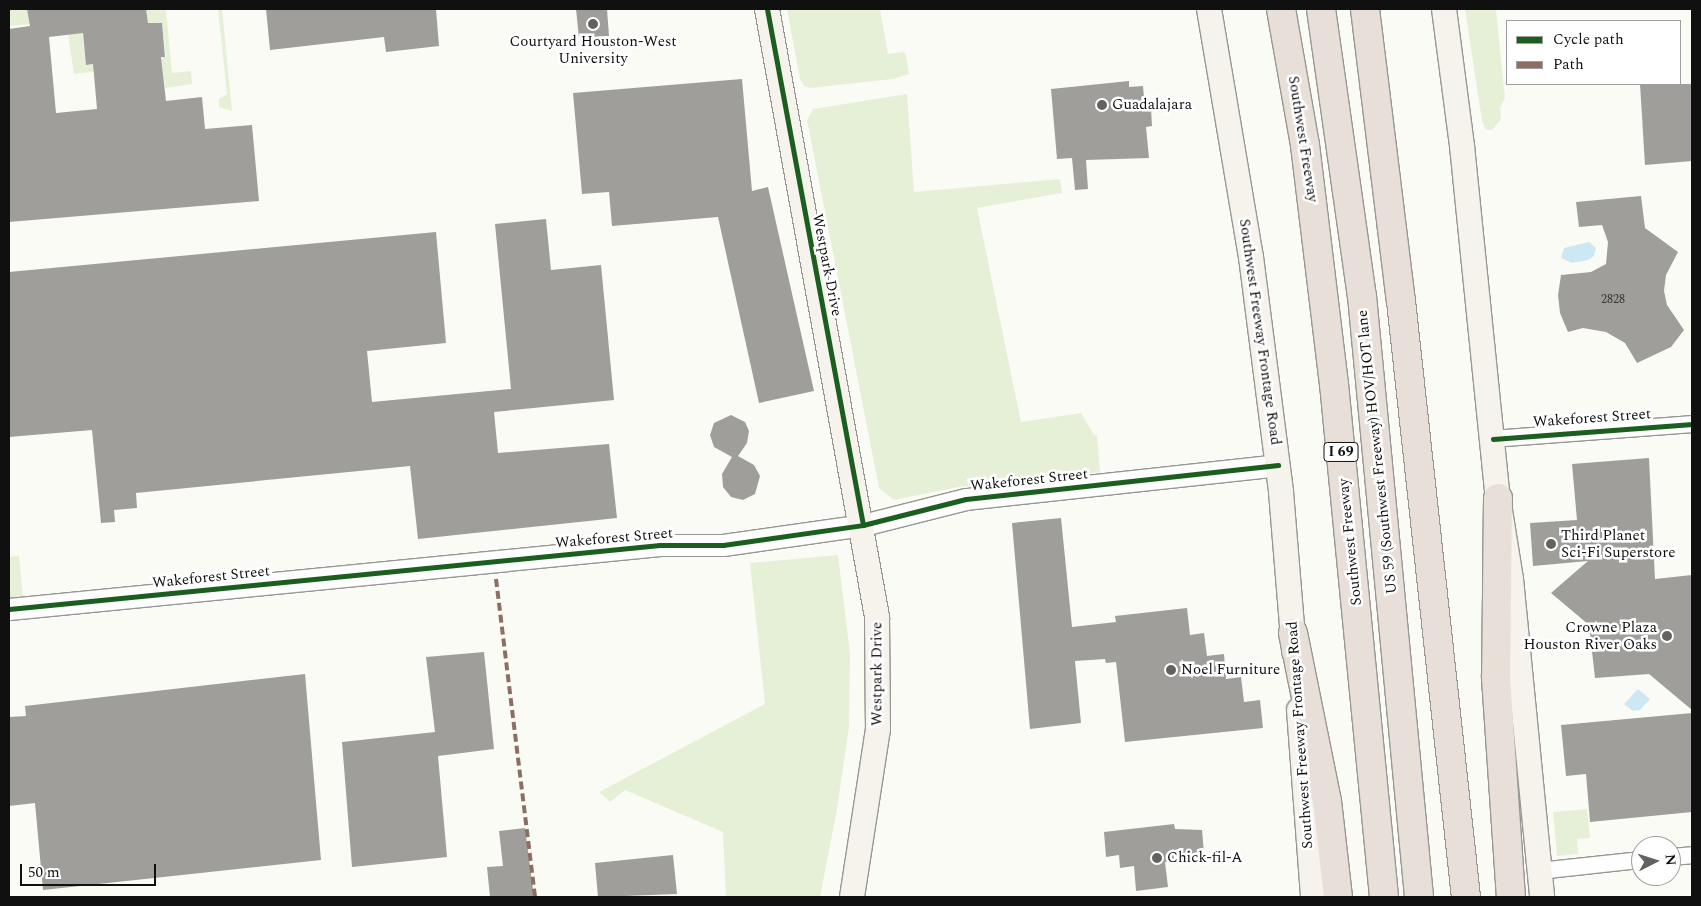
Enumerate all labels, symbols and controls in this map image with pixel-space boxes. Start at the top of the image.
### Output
marker: Courtyard Houston-West University [587,18,599,30]
legend [1506,20,1681,85]
text: Cycle path [1553,28,1624,51]
place label: Courtyard Houston-West University [509,32,677,67]
text: Path [1553,53,1584,76]
street label: Southwest Freeway [1284,75,1322,203]
place label: Guadalajara [1112,96,1192,114]
marker: Guadalajara [1096,99,1108,111]
street label: Westpark Drive [808,212,846,318]
street label: Southwest Freeway Frontage Road [1235,218,1285,446]
house number: 2828 [1601,293,1625,307]
street label: US 59 (Southwest Freeway) HOV/HOT lane [1353,309,1401,595]
street label: Wakeforest Street [1532,405,1652,431]
road number: I 69 [1324,441,1358,464]
street label: Wakeforest Street [969,465,1089,495]
street label: Southwest Freeway [1334,478,1366,606]
street label: Wakeforest Street [554,524,674,552]
place label: Third Planet Sci-Fi Superstore [1561,526,1675,561]
marker: Third Planet Sci-Fi Superstore [1545,538,1557,550]
street label: Wakeforest Street [151,562,271,592]
place label: Crowne Plaza Houston River Oaks [1523,618,1657,653]
street label: Southwest Freeway Frontage Road [1283,620,1317,850]
street label: Westpark Drive [868,622,886,726]
marker: Crowne Plaza Houston River Oaks [1661,630,1673,642]
place label: Noel Furniture [1181,661,1280,679]
marker: Noel Furniture [1165,664,1177,676]
north arrow [1631,836,1681,886]
place label: Chick-fil-A [1167,849,1242,867]
marker: Chick-fil-A [1151,852,1163,864]
text: N [1659,853,1681,866]
scale bar [22,854,159,886]
text: 50 m [28,861,60,884]

